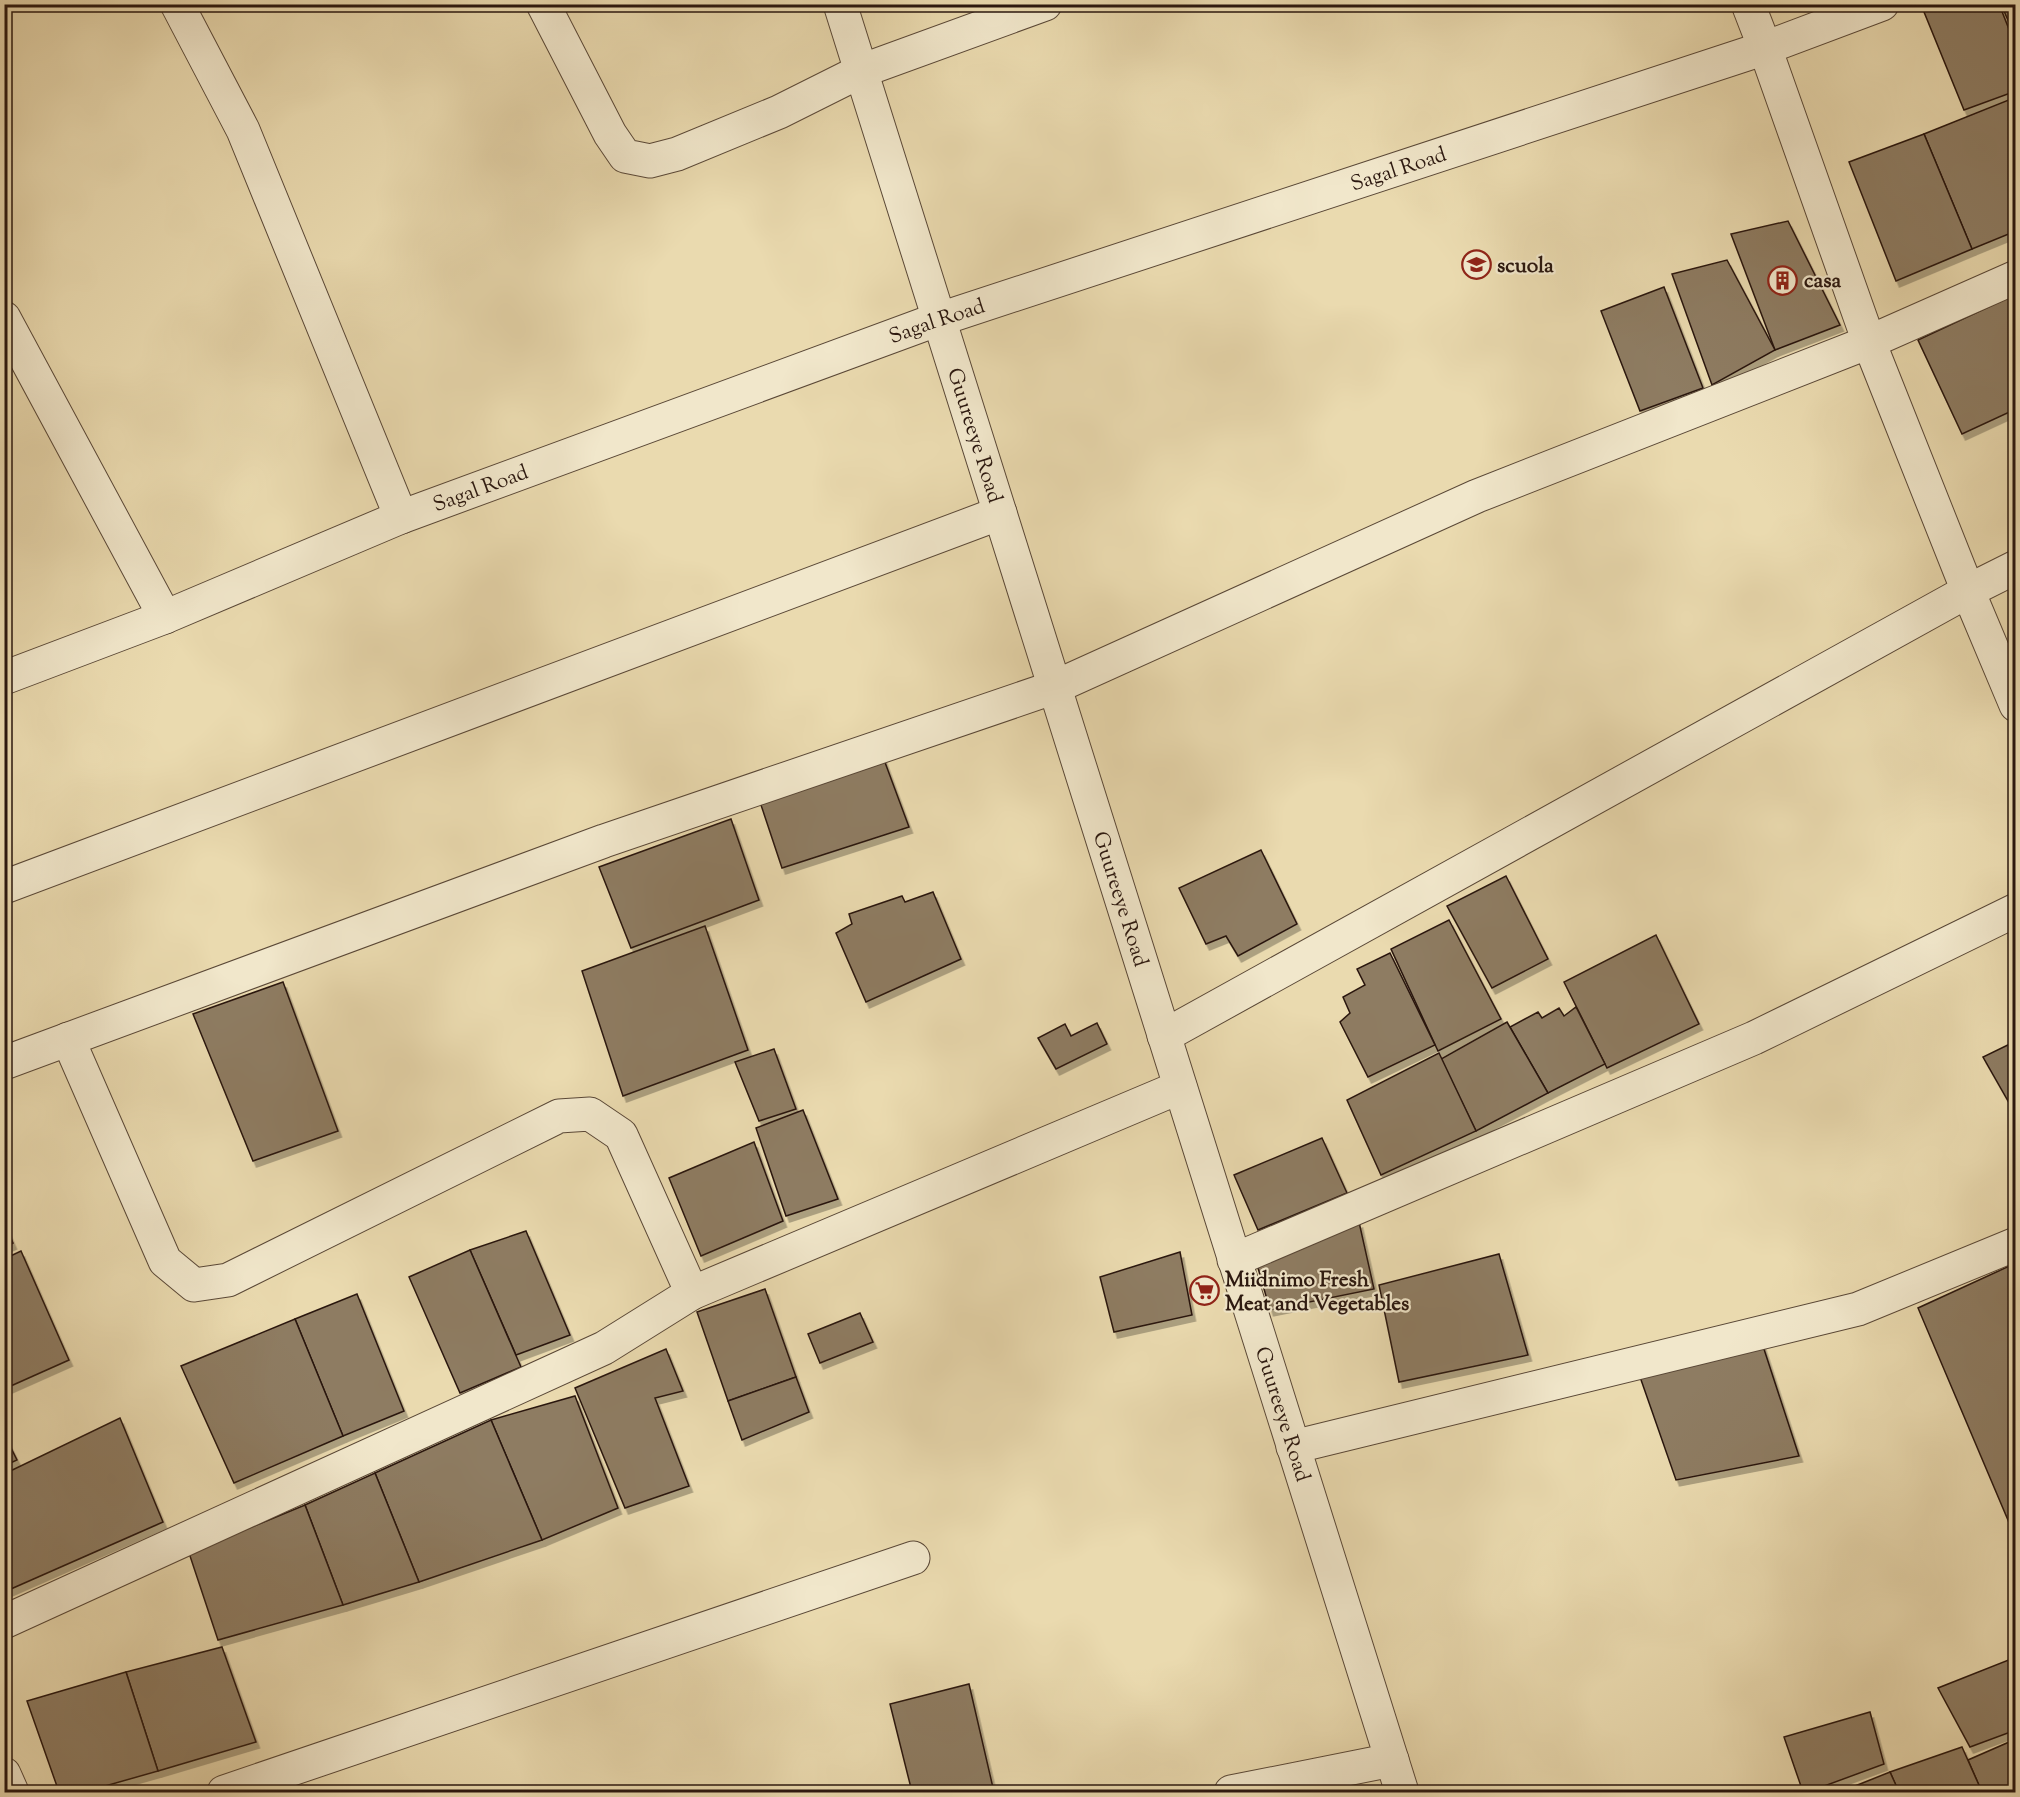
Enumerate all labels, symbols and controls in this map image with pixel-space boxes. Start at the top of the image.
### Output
street label: Sagal Road [1347,141,1451,200]
school or university icon: scuola [1460,249,1492,281]
place label: scuola [1497,252,1554,282]
building icon: casa [1767,264,1799,296]
place label: casa [1804,267,1841,297]
street label: Sagal Road [885,292,989,353]
street label: Guureeye Road [938,364,1009,507]
street label: Sagal Road [429,458,533,521]
street label: Guureeye Road [1084,828,1155,971]
place label: Miidnimo Fresh Meat and Vegetables [1225,1266,1409,1320]
supermarket icon: Miidnimo Fresh Meat and Vegetables [1188,1275,1220,1307]
street label: Guureeye Road [1246,1343,1317,1486]

